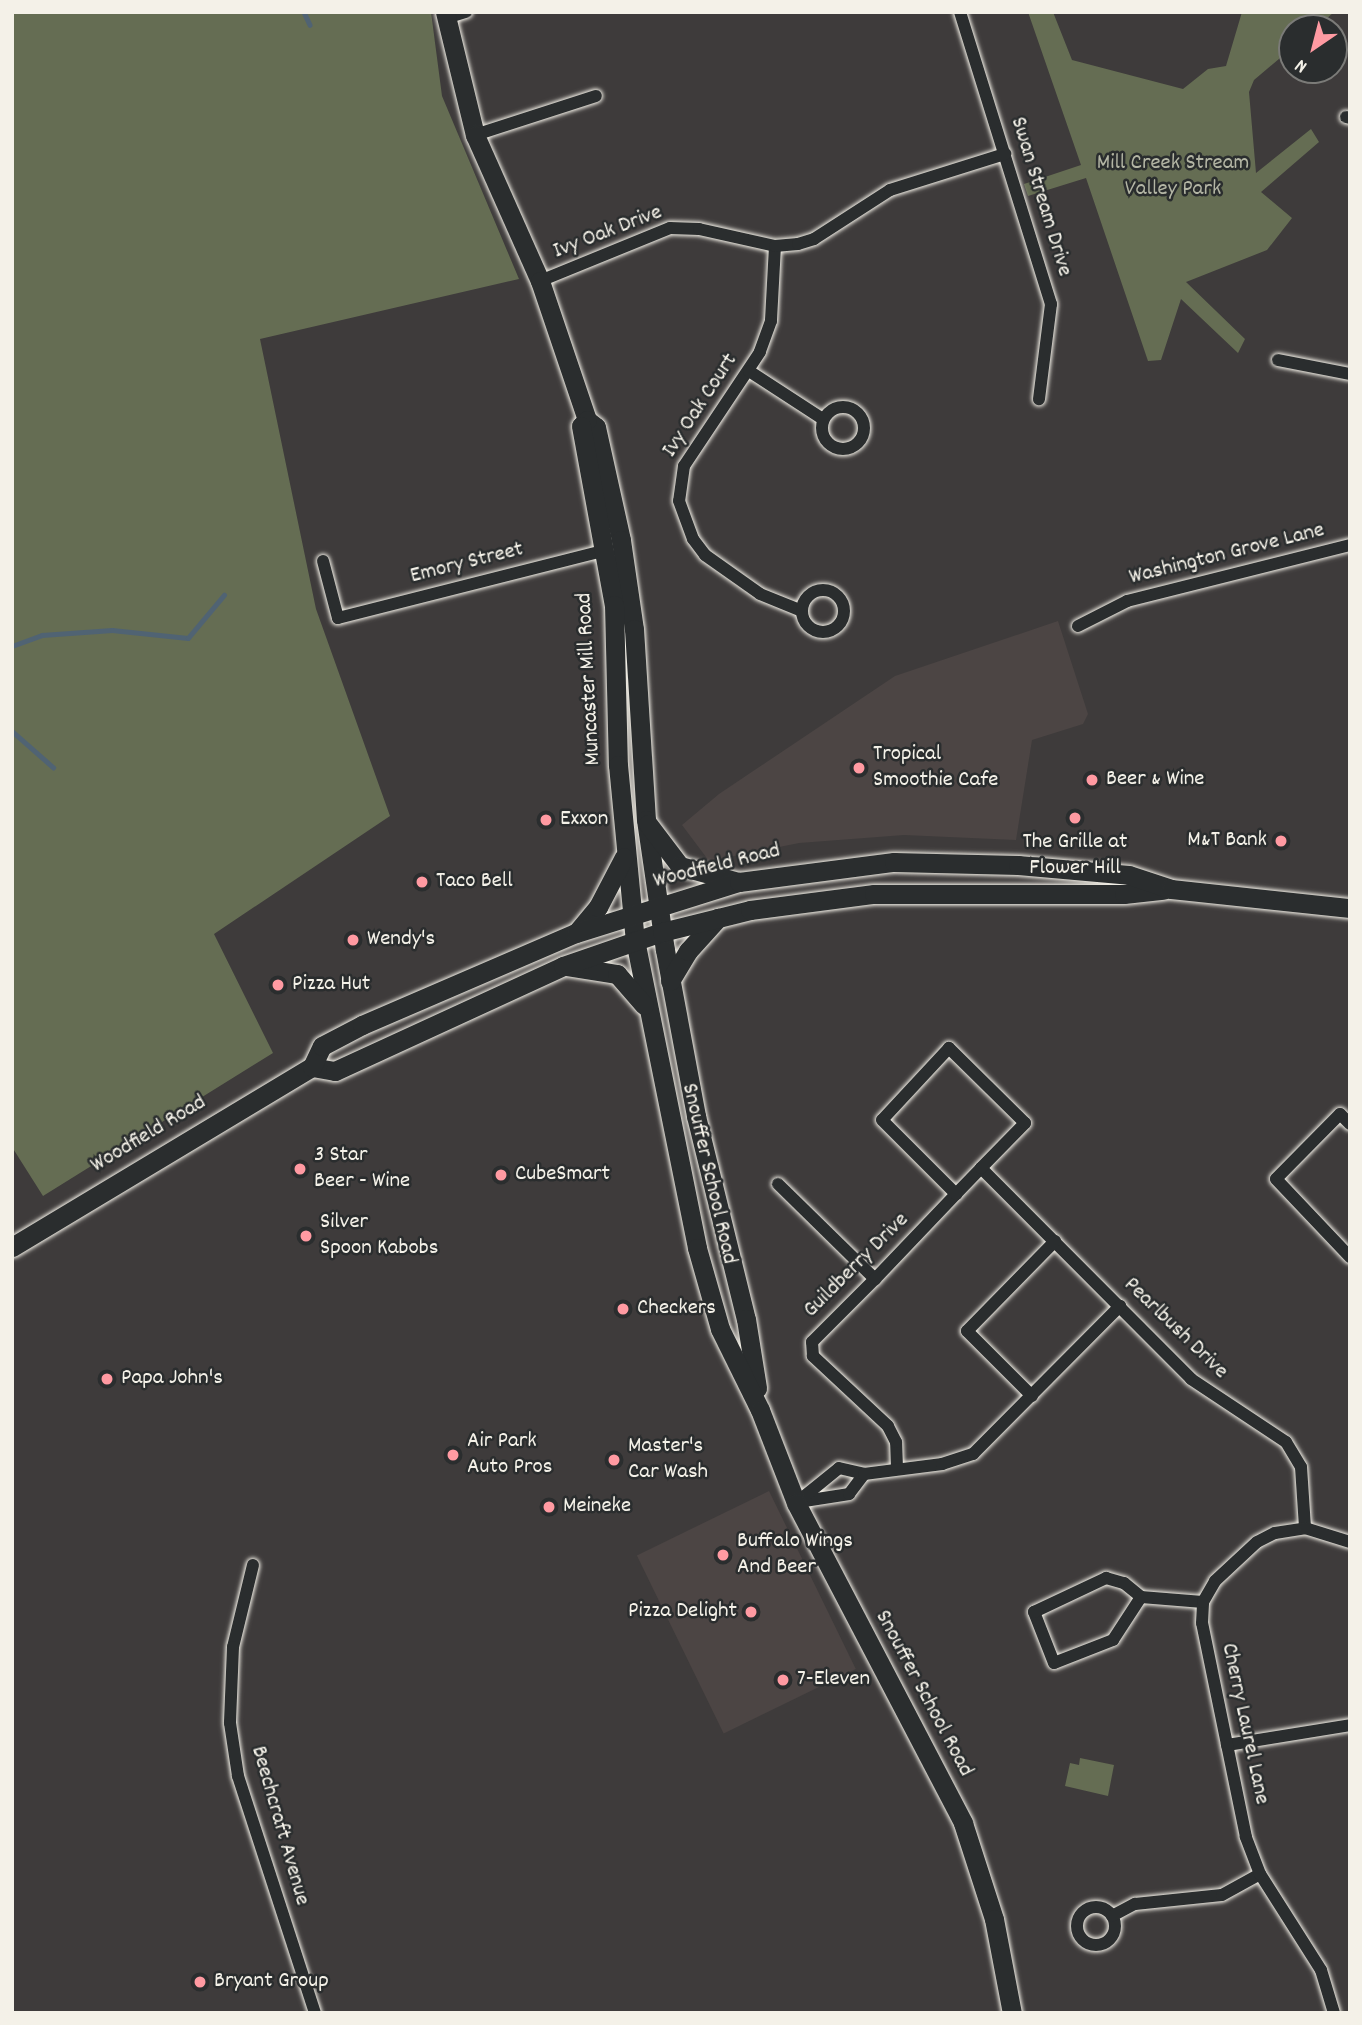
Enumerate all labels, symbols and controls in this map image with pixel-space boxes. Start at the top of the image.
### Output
north arrow [1278,14,1348,84]
text: N [1290,51,1313,79]
street label: Swan Stream Drive [1003,114,1077,280]
park label: Mill Creek Stream Valley Park [1097,150,1249,204]
street label: Ivy Oak Drive [550,200,666,266]
street label: Ivy Oak Court [657,349,745,463]
street label: Washington Grove Lane [1127,517,1327,593]
street label: Emory Street [408,537,526,591]
street label: Muncaster Mill Road [572,592,608,766]
place label: Tropical Smoothie Cafe [873,741,998,795]
marker: Tropical Smoothie Cafe [851,760,867,776]
place label: Beer & Wine [1106,766,1204,794]
marker: Beer & Wine [1084,772,1100,788]
place label: Exxon [560,806,608,834]
marker: The Grille at Flower Hill [1067,810,1083,826]
marker: Exxon [538,812,554,828]
place label: M&T Bank [1187,827,1267,855]
place label: The Grille at Flower Hill [1022,829,1128,883]
marker: M&T Bank [1273,833,1289,849]
street label: Woodfield Road [651,838,783,896]
place label: Taco Bell [436,868,513,896]
marker: Taco Bell [414,874,430,890]
place label: Wendy's [367,926,435,954]
marker: Wendy's [345,932,361,948]
place label: Pizza Hut [292,971,370,999]
marker: Pizza Hut [270,977,286,993]
street label: Snouffer School Road [674,1081,742,1267]
street label: Woodfield Road [86,1090,212,1180]
place label: 3 Star Beer - Wine [314,1142,410,1196]
marker: 3 Star Beer - Wine [292,1161,308,1177]
place label: CubeSmart [515,1161,610,1189]
marker: CubeSmart [493,1167,509,1183]
street label: Guildberry Drive [798,1207,916,1325]
place label: Silver Spoon Kabobs [320,1209,438,1263]
marker: Silver Spoon Kabobs [298,1228,314,1244]
street label: Pearlbush Drive [1117,1272,1233,1386]
place label: Checkers [637,1295,716,1323]
marker: Checkers [615,1301,631,1317]
place label: Papa John's [121,1365,223,1393]
marker: Papa John's [99,1371,115,1387]
place label: Air Park Auto Pros [467,1428,552,1482]
place label: Master's Car Wash [628,1433,708,1487]
marker: Air Park Auto Pros [445,1447,461,1463]
marker: Master's Car Wash [606,1452,622,1468]
place label: Meineke [563,1493,631,1521]
marker: Meineke [541,1499,557,1515]
place label: Buffalo Wings And Beer [737,1528,853,1582]
marker: Buffalo Wings And Beer [715,1547,731,1563]
place label: Pizza Delight [628,1598,737,1626]
marker: Pizza Delight [743,1604,759,1620]
street label: Snouffer School Road [867,1606,979,1782]
street label: Cherry Laurel Lane [1213,1641,1275,1807]
place label: 7-Eleven [797,1666,870,1694]
marker: 7-Eleven [775,1672,791,1688]
street label: Beechcraft Avenue [243,1743,315,1909]
place label: Bryant Group [214,1968,329,1996]
marker: Bryant Group [192,1974,208,1990]

